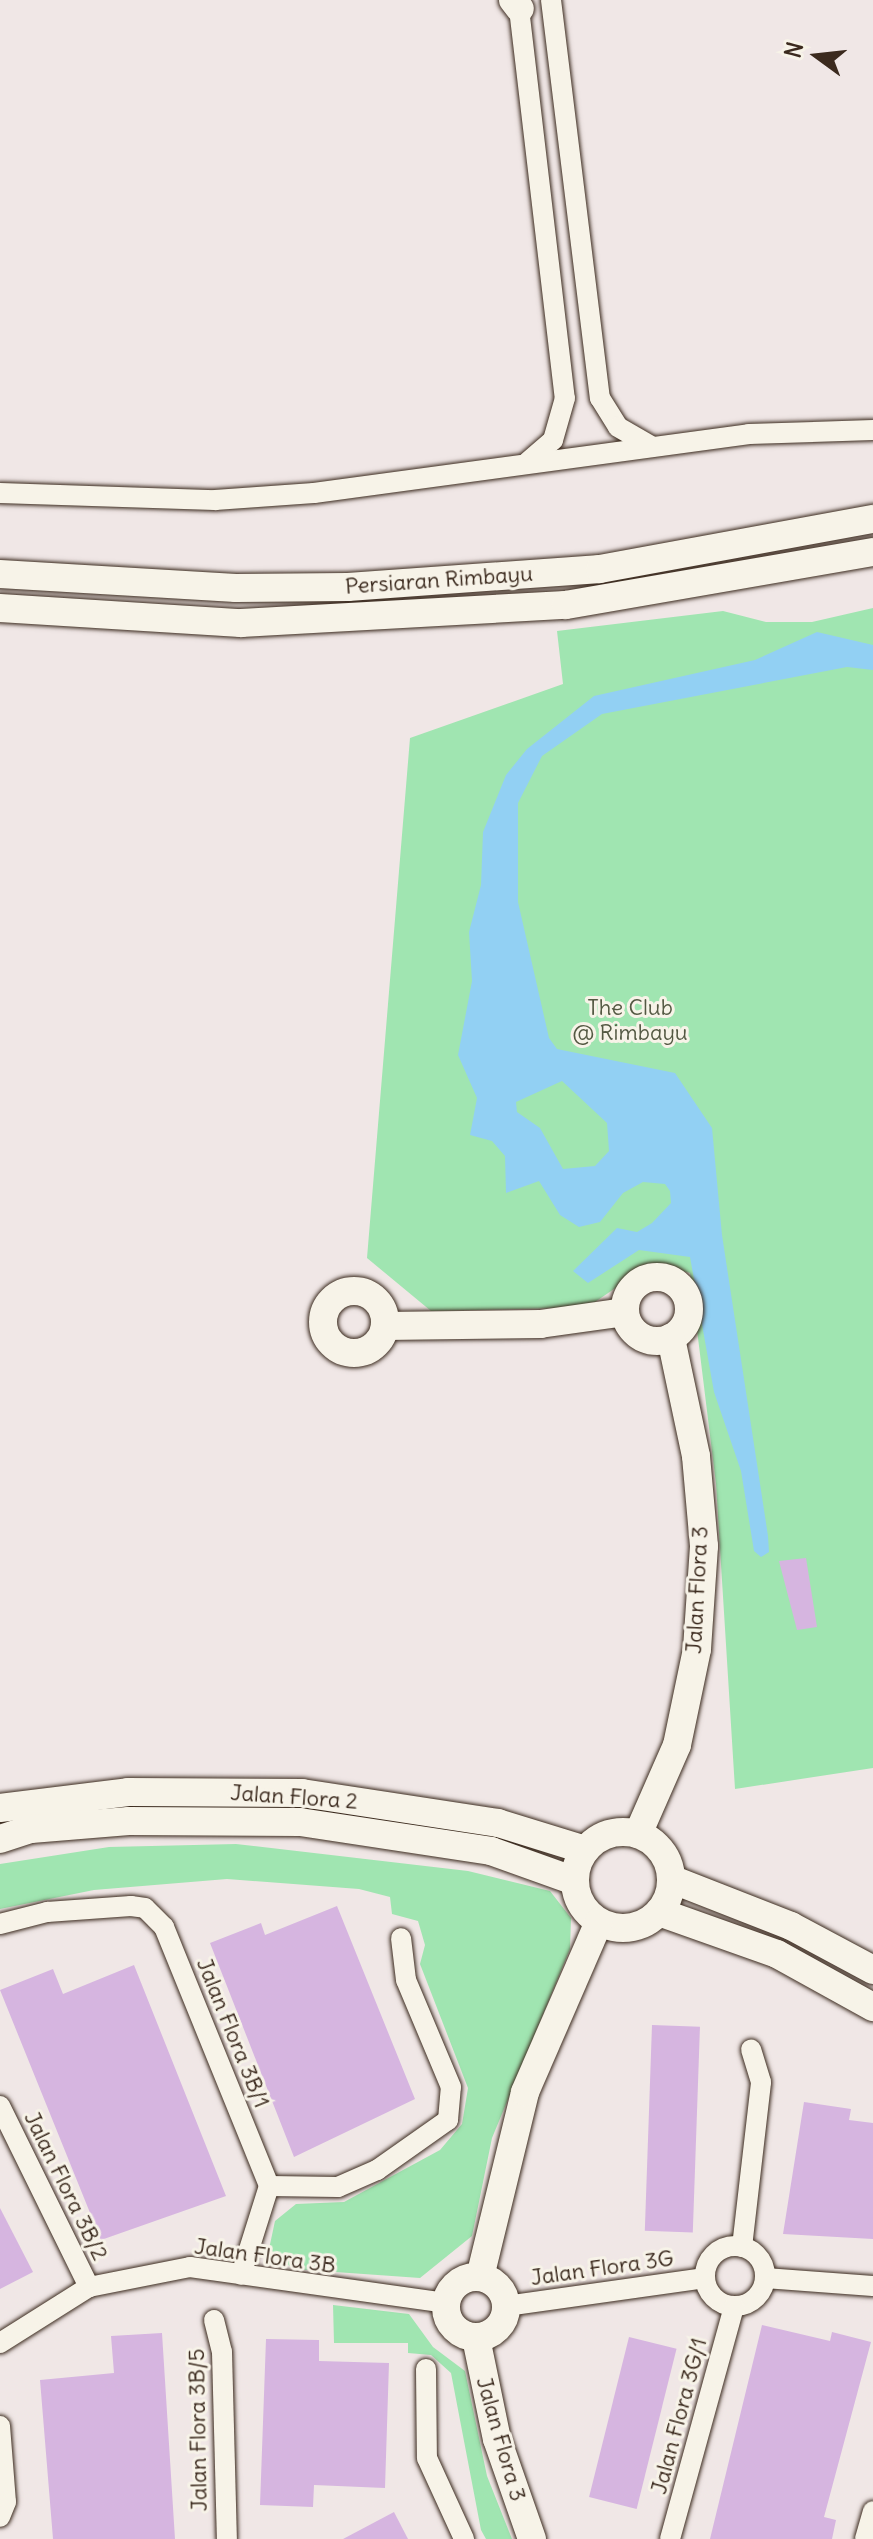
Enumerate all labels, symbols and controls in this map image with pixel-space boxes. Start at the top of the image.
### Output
north arrow [777,16,857,96]
text: N [778,39,809,61]
street label: Persiaran Rimbayu [344,560,534,600]
park label: The Club @ Rimbayu [572,994,688,1046]
street label: Jalan Flora 3 [680,1525,714,1655]
street label: Jalan Flora 2 [229,1779,359,1815]
street label: Jalan Flora 3B/1 [191,1954,275,2112]
street label: Jalan Flora 3B/2 [19,2107,113,2265]
street label: Jalan Flora 3B [193,2233,337,2279]
street label: Jalan Flora 3G [529,2245,675,2291]
street label: Jalan Flora 3G/1 [645,2335,713,2497]
street label: Jalan Flora 3B/5 [183,2348,213,2512]
street label: Jalan Flora 3 [471,2374,531,2504]

